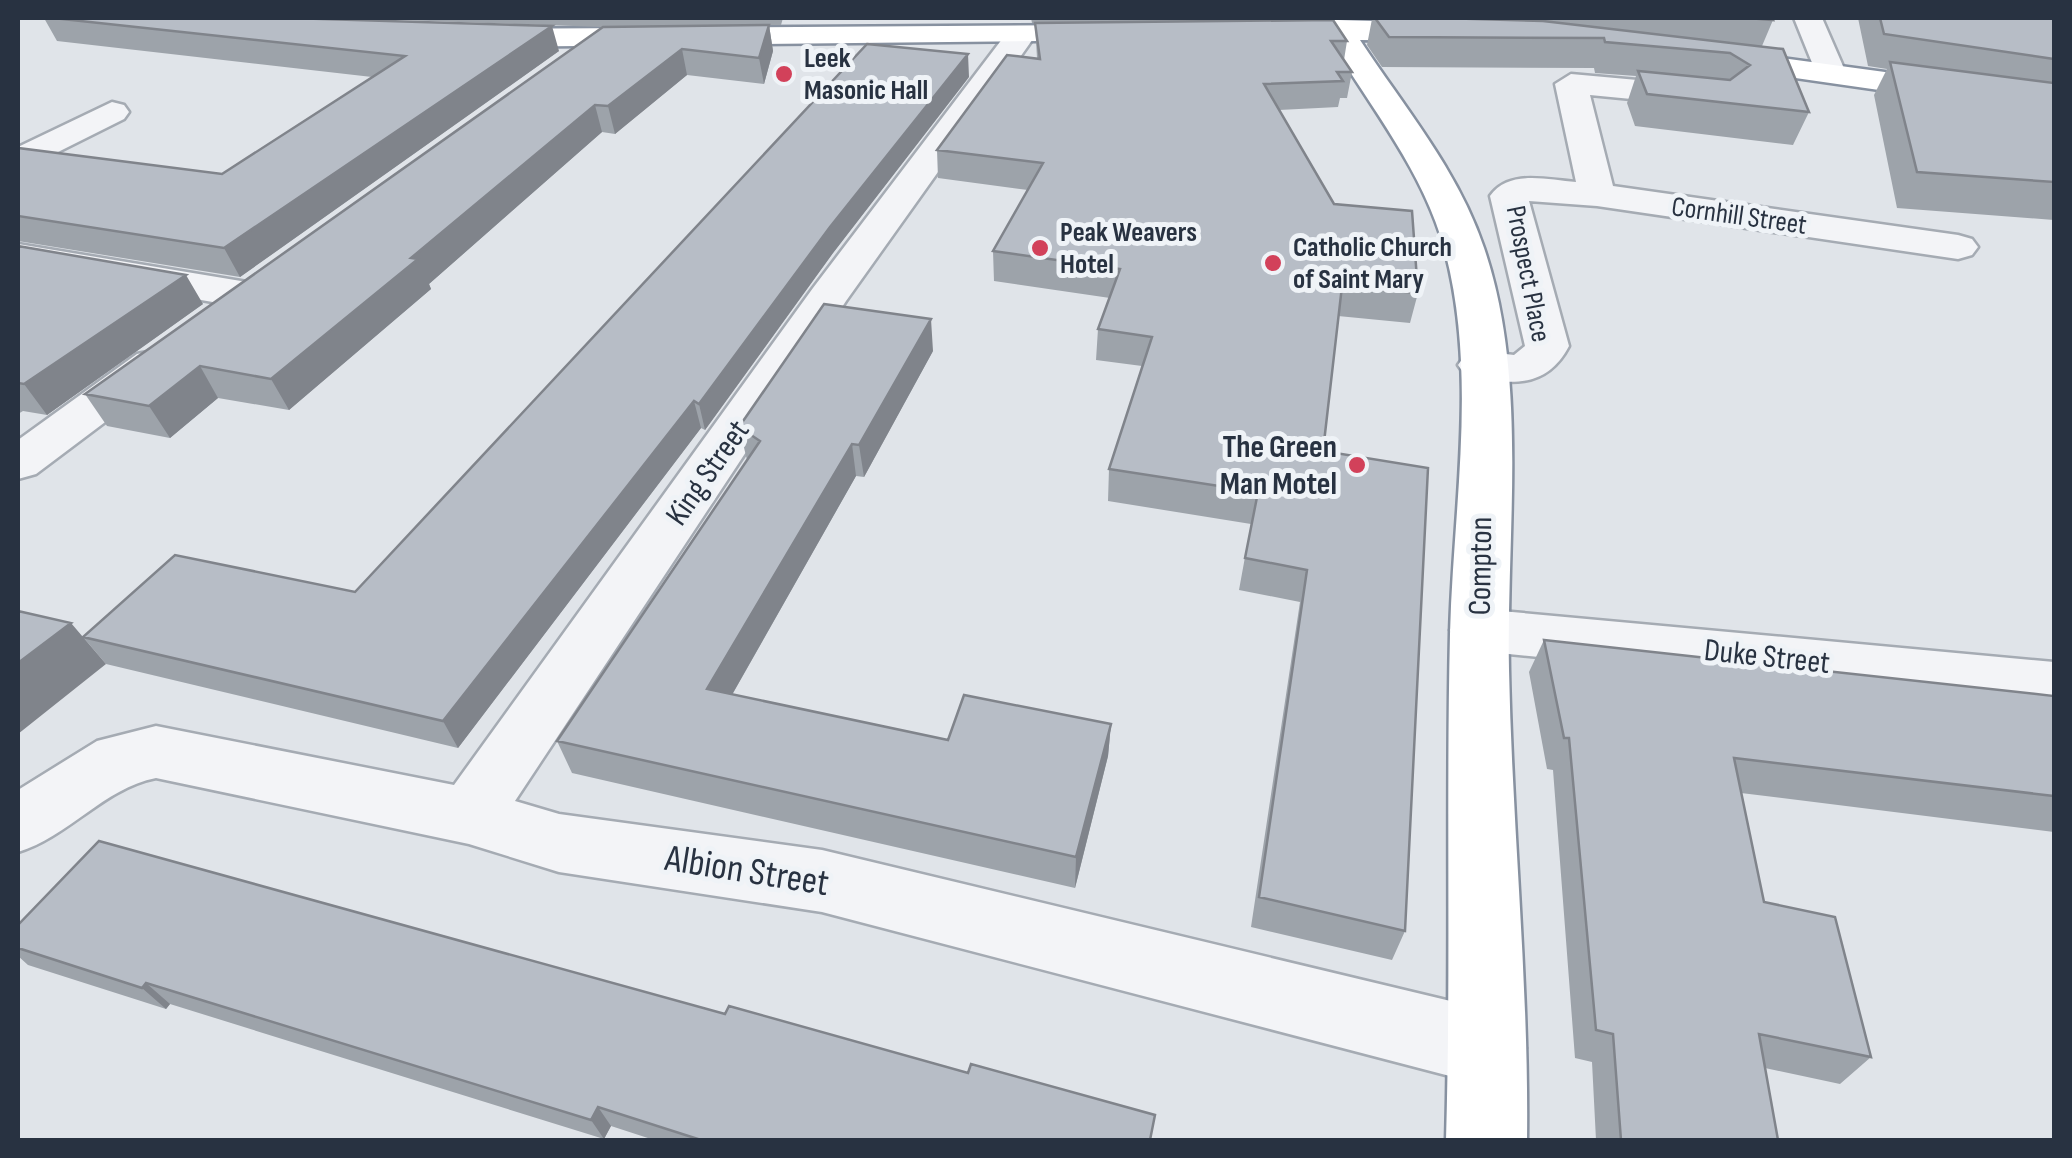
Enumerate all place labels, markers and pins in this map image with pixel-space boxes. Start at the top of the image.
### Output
place label: Leek Masonic Hall [804,42,928,107]
marker: Leek Masonic Hall [773,63,795,85]
place label: Peak Weavers Hotel [1060,216,1197,281]
place label: Catholic Church of Saint Mary [1293,231,1452,296]
marker: Peak Weavers Hotel [1029,237,1051,259]
marker: Catholic Church of Saint Mary [1262,252,1284,274]
place label: The Green Man Motel [1220,428,1337,504]
marker: The Green Man Motel [1346,454,1368,476]

